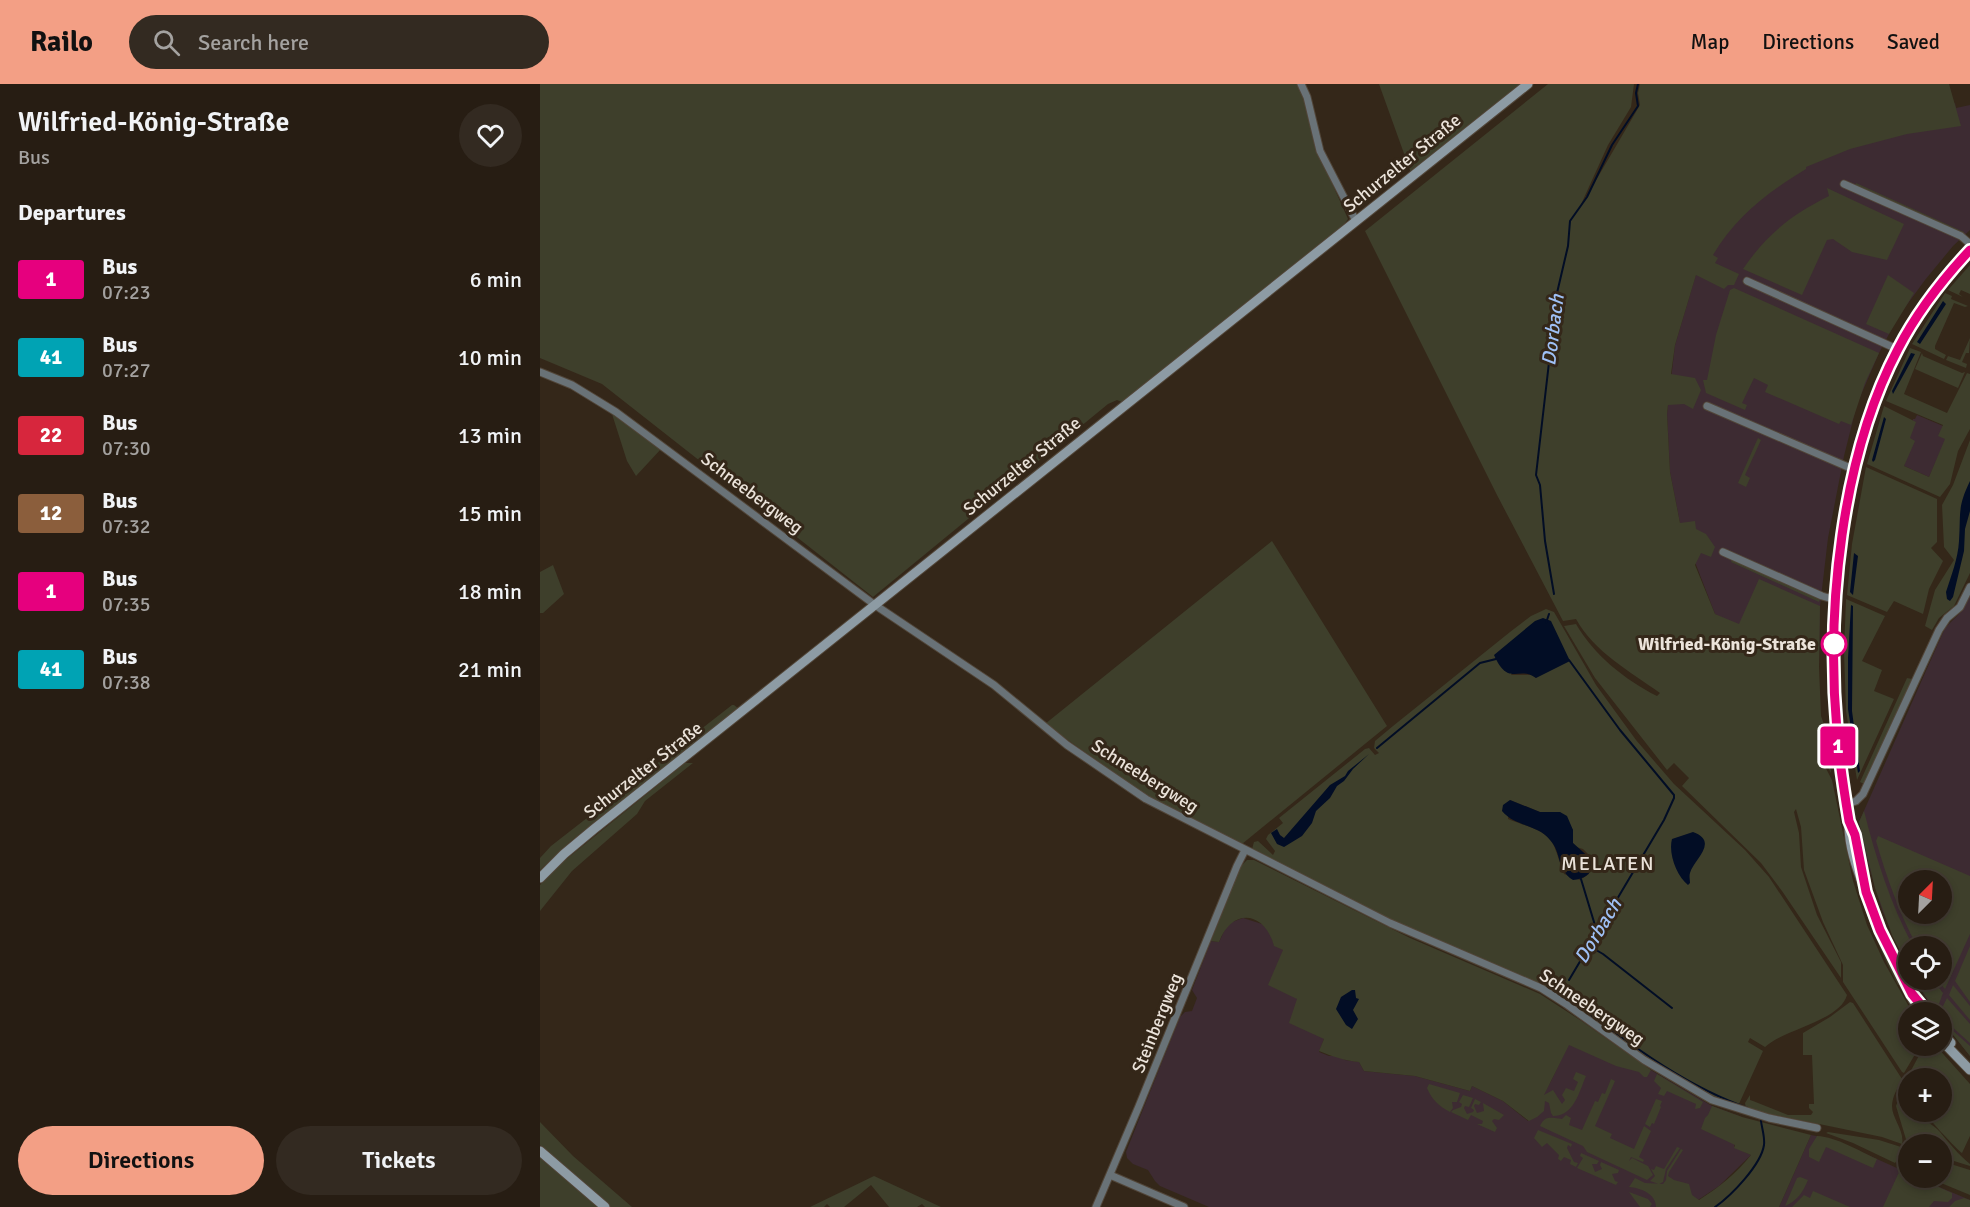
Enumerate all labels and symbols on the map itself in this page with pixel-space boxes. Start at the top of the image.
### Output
street label: Schurzelter Straße [1339,109,1465,217]
water label: Dorbach [1536,292,1570,367]
street label: Schurzelter Straße [959,412,1085,520]
street label: Schneebergweg [697,448,807,538]
marker: Wilfried-König-Straße [1821,631,1847,657]
place label: Wilfried-König-Straße [1638,633,1816,655]
street label: Schurzelter Straße [579,717,707,823]
line badge: 1 [1818,726,1858,766]
street label: Schneebergweg [1087,734,1203,818]
district label: MELATEN [1561,851,1655,876]
north arrow [1898,870,1952,924]
water label: Dorbach [1569,893,1628,968]
street label: Schneebergweg [1535,964,1649,1050]
street label: Steinbergweg [1127,970,1187,1076]

